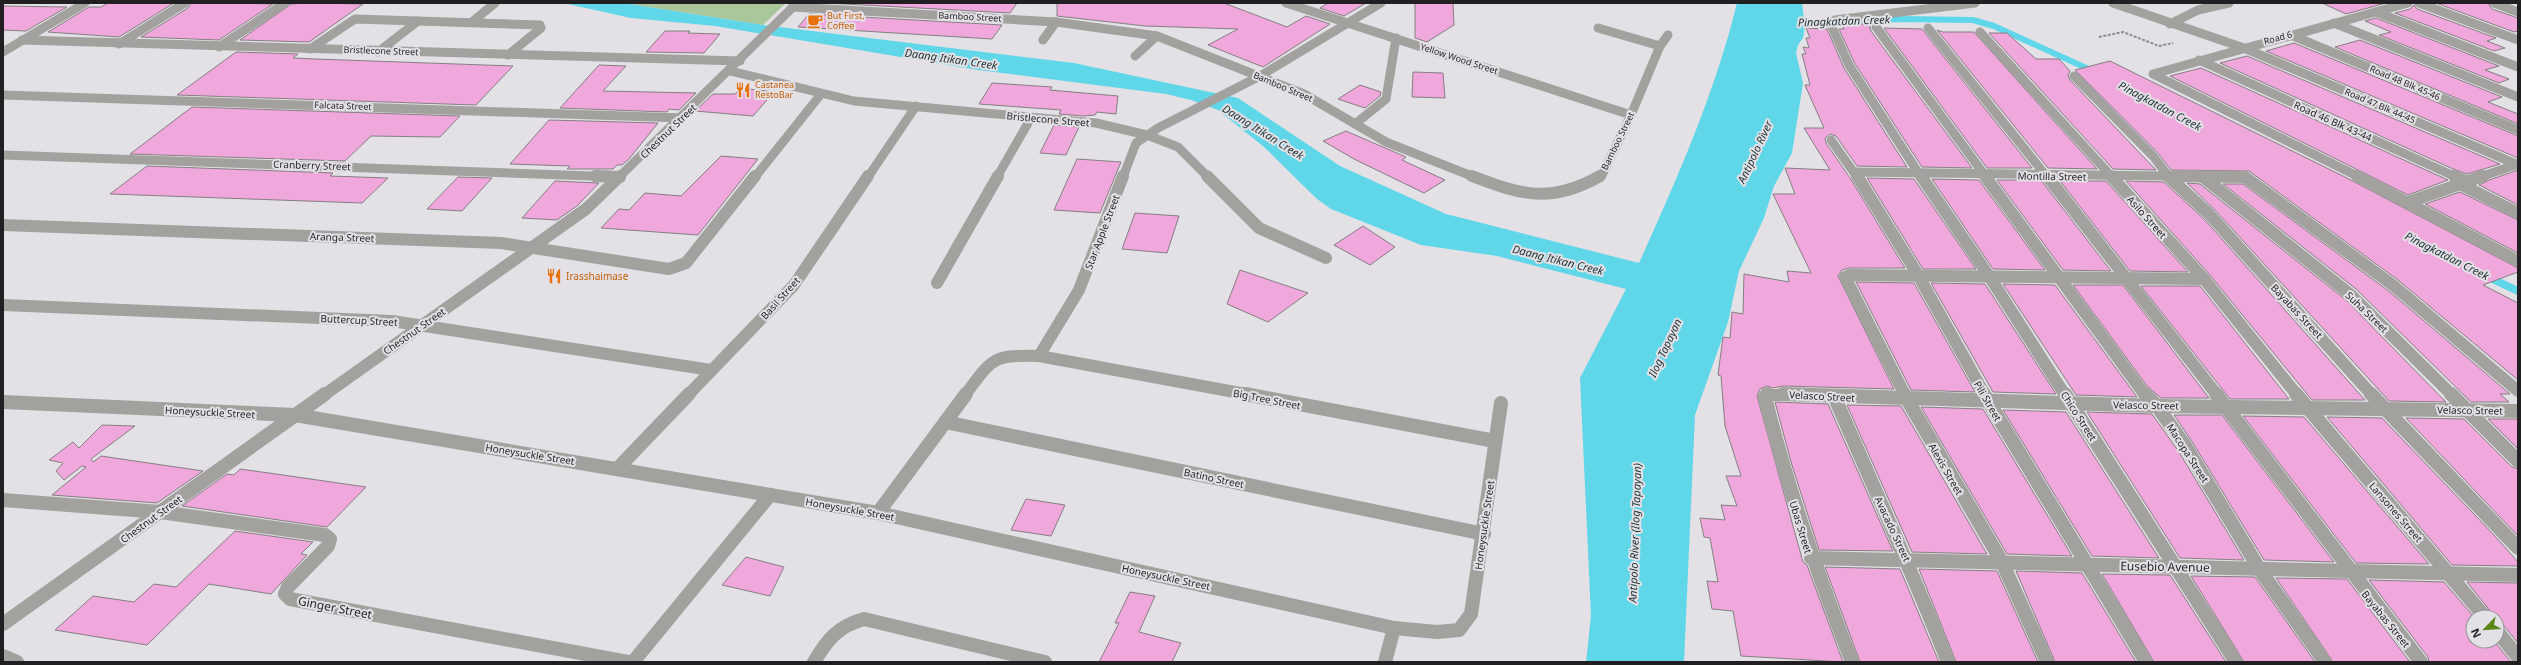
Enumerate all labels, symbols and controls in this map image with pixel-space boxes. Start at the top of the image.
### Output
street label: Bamboo Street [938,8,1003,25]
place label: But First, Coffee [827,9,865,32]
water label: Pinagkatdan Creek [1798,11,1891,30]
cafe icon: But First, Coffee [806,12,824,30]
street label: Road 6 [2262,27,2294,48]
street label: Yellow Wood Street [1419,40,1500,77]
street label: Bristlecone Street [343,43,419,58]
water label: Daang Itikan Creek [904,45,999,73]
street label: Road 48 Blk 45-46 [2368,62,2442,103]
street label: Bamboo Street [1252,68,1316,105]
water label: Pinagkatdan Creek [2116,77,2205,134]
place label: Castanea RestoBar [755,78,794,101]
restaurant icon: Castanea RestoBar [734,81,752,99]
street label: Road 47 Blk 44-45 [2343,85,2417,126]
street label: Falcata Street [314,98,373,113]
street label: Road 46 Blk 43-44 [2292,98,2374,145]
street label: Chestnut Street [637,100,699,161]
water label: Daang Itikan Creek [1220,100,1307,163]
street label: Bristlecone Street [1006,108,1090,130]
street label: Bamboo Street [1598,109,1638,172]
water label: Antipolo River [1733,117,1776,187]
street label: Cranberry Street [273,157,351,173]
street label: Montilla Street [2017,168,2087,184]
street label: Star Apple Street [1081,192,1123,271]
street label: Asilo Street [2124,193,2170,242]
water label: Pinagkatdan Creek [2403,228,2492,283]
street label: Aranga Street [310,229,375,245]
water label: Daang Itikan Creek [1511,241,1606,278]
restaurant icon: Irasshaimase [545,267,563,285]
place label: Irasshaimase [566,269,629,283]
street label: Basil Street [757,273,803,322]
street label: Bayabas Street [2268,281,2326,342]
street label: Suha Street [2343,288,2392,336]
street label: Chestnut Street [380,304,448,358]
street label: Buttercup Street [320,311,398,329]
water label: Ilog Tapayan [1644,316,1685,380]
street label: Pili Street [1971,378,2005,424]
street label: Big Tree Street [1232,386,1302,412]
street label: Velasco Street [1789,387,1856,405]
street label: Chico Street [2058,389,2100,444]
street label: Velasco Street [2113,397,2179,413]
street label: Velasco Street [2437,402,2503,418]
street label: Honeysuckle Street [165,403,256,421]
street label: Macopa Street [2164,421,2213,486]
street label: Honeysuckle Street [484,440,576,468]
street label: Alexis Street [1926,441,1967,498]
water label: Antipolo River (Ilog Tapayan) [1625,463,1644,604]
street label: Batino Street [1183,465,1246,491]
street label: Honeysuckle Street [1471,479,1497,571]
street label: Lansones Street [2366,479,2426,545]
street label: Chestnut Street [117,492,185,546]
street label: Honeysuckle Street [804,494,896,524]
street label: Avacado Street [1872,494,1914,564]
street label: Ubas Street [1786,499,1816,555]
street label: Eusebio Avenue [2120,557,2210,576]
street label: Honeysuckle Street [1121,561,1212,593]
street label: Bayabas Street [2359,587,2414,651]
street label: Ginger Street [297,592,374,623]
north arrow [2465,609,2505,649]
text: N [2467,626,2484,641]

